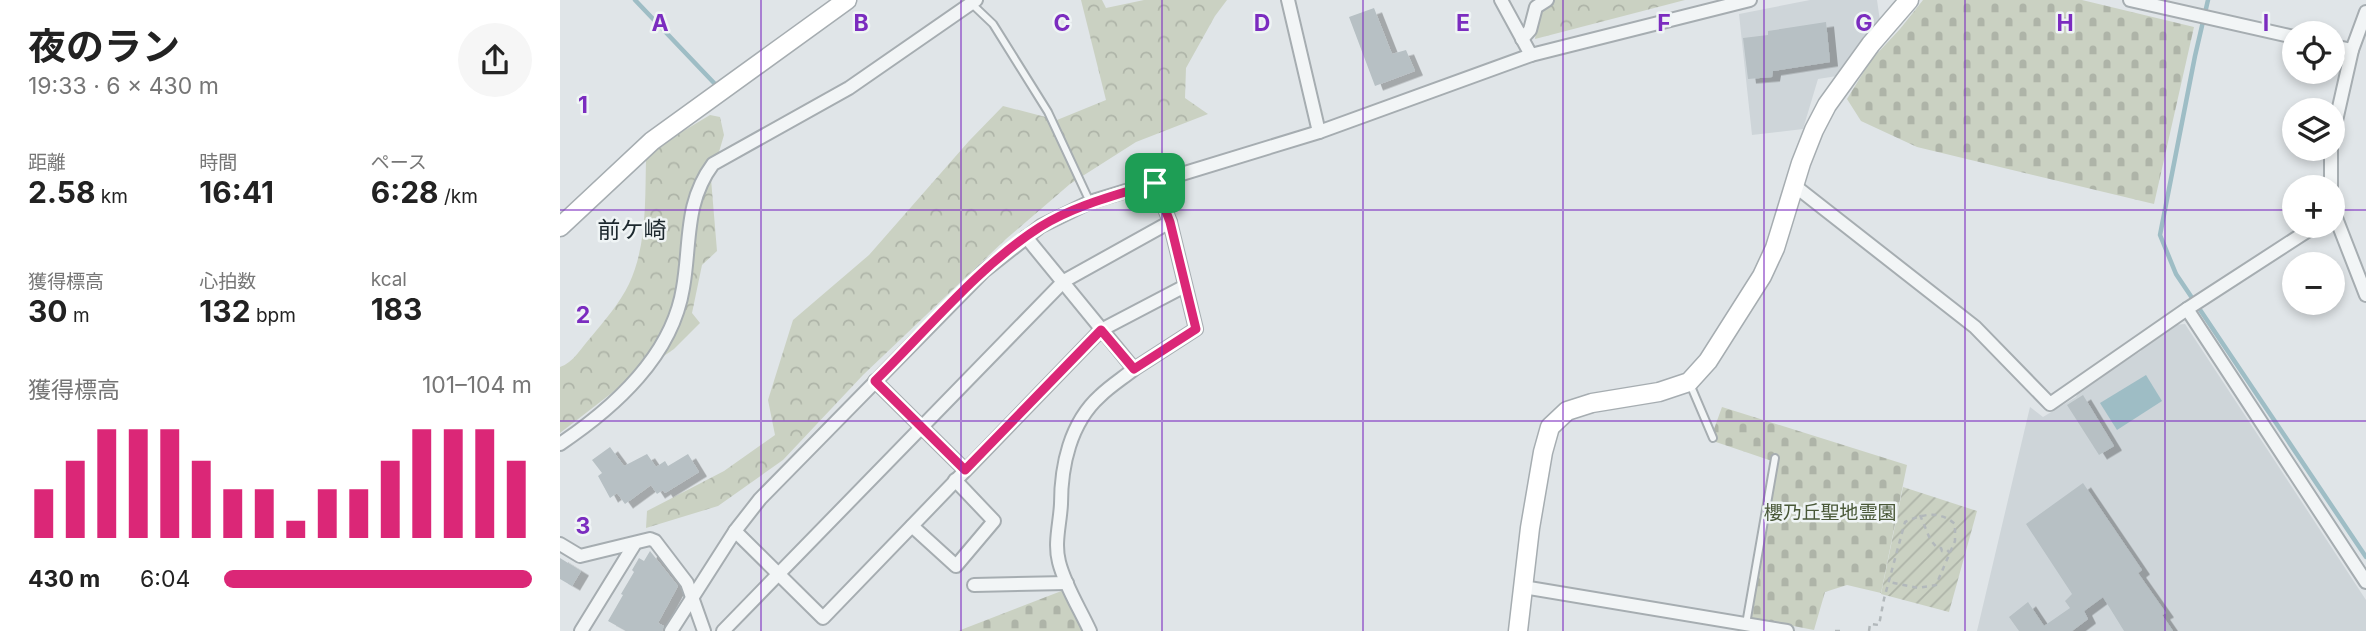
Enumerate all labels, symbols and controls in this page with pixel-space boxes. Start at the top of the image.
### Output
text: A [651,9,669,37]
text: B [853,9,869,37]
text: C [1053,9,1071,37]
text: D [1254,9,1270,37]
text: E [1456,9,1470,37]
text: F [1657,9,1671,37]
text: G [1855,9,1873,37]
text: H [2056,9,2074,37]
text: I [2263,9,2269,37]
map controls [2282,21,2345,315]
button: locate [2282,21,2345,84]
text: 夜のラン [28,23,180,69]
button: share [458,23,532,97]
text: 19:33 · 6 × 430 m [28,72,219,100]
text: 1 [578,91,588,119]
button: layers [2282,98,2345,161]
text: 距離 [28,151,66,174]
text: 時間 [199,151,237,174]
text: ペース [371,151,427,174]
pin [1125,153,1185,213]
icon: arrive [1136,164,1174,202]
text: 2.58 [28,174,95,210]
text: 16:41 [199,174,274,210]
text: 6:28 [371,174,439,210]
button: + [2282,175,2345,238]
text: km [95,185,128,208]
text: /km [439,185,478,208]
district label: 前ケ崎 [598,216,667,244]
button: − [2282,252,2345,315]
text: kcal [371,268,407,291]
text: 獲得標高 [28,270,104,293]
text: 心拍数 [199,270,256,293]
text: 183 [371,291,422,327]
text: 30 [28,293,68,329]
text: 132 [199,293,251,329]
text: 2 [576,301,590,329]
text: m [68,304,90,327]
text: bpm [251,304,296,327]
text: 101–104 m [422,371,532,399]
text: 獲得標高 [28,376,120,404]
park label: 櫻乃丘聖地霊園 [1763,501,1897,524]
text: 3 [576,512,590,540]
text: 430 m [28,565,100,593]
text: 6:04 [140,565,190,593]

